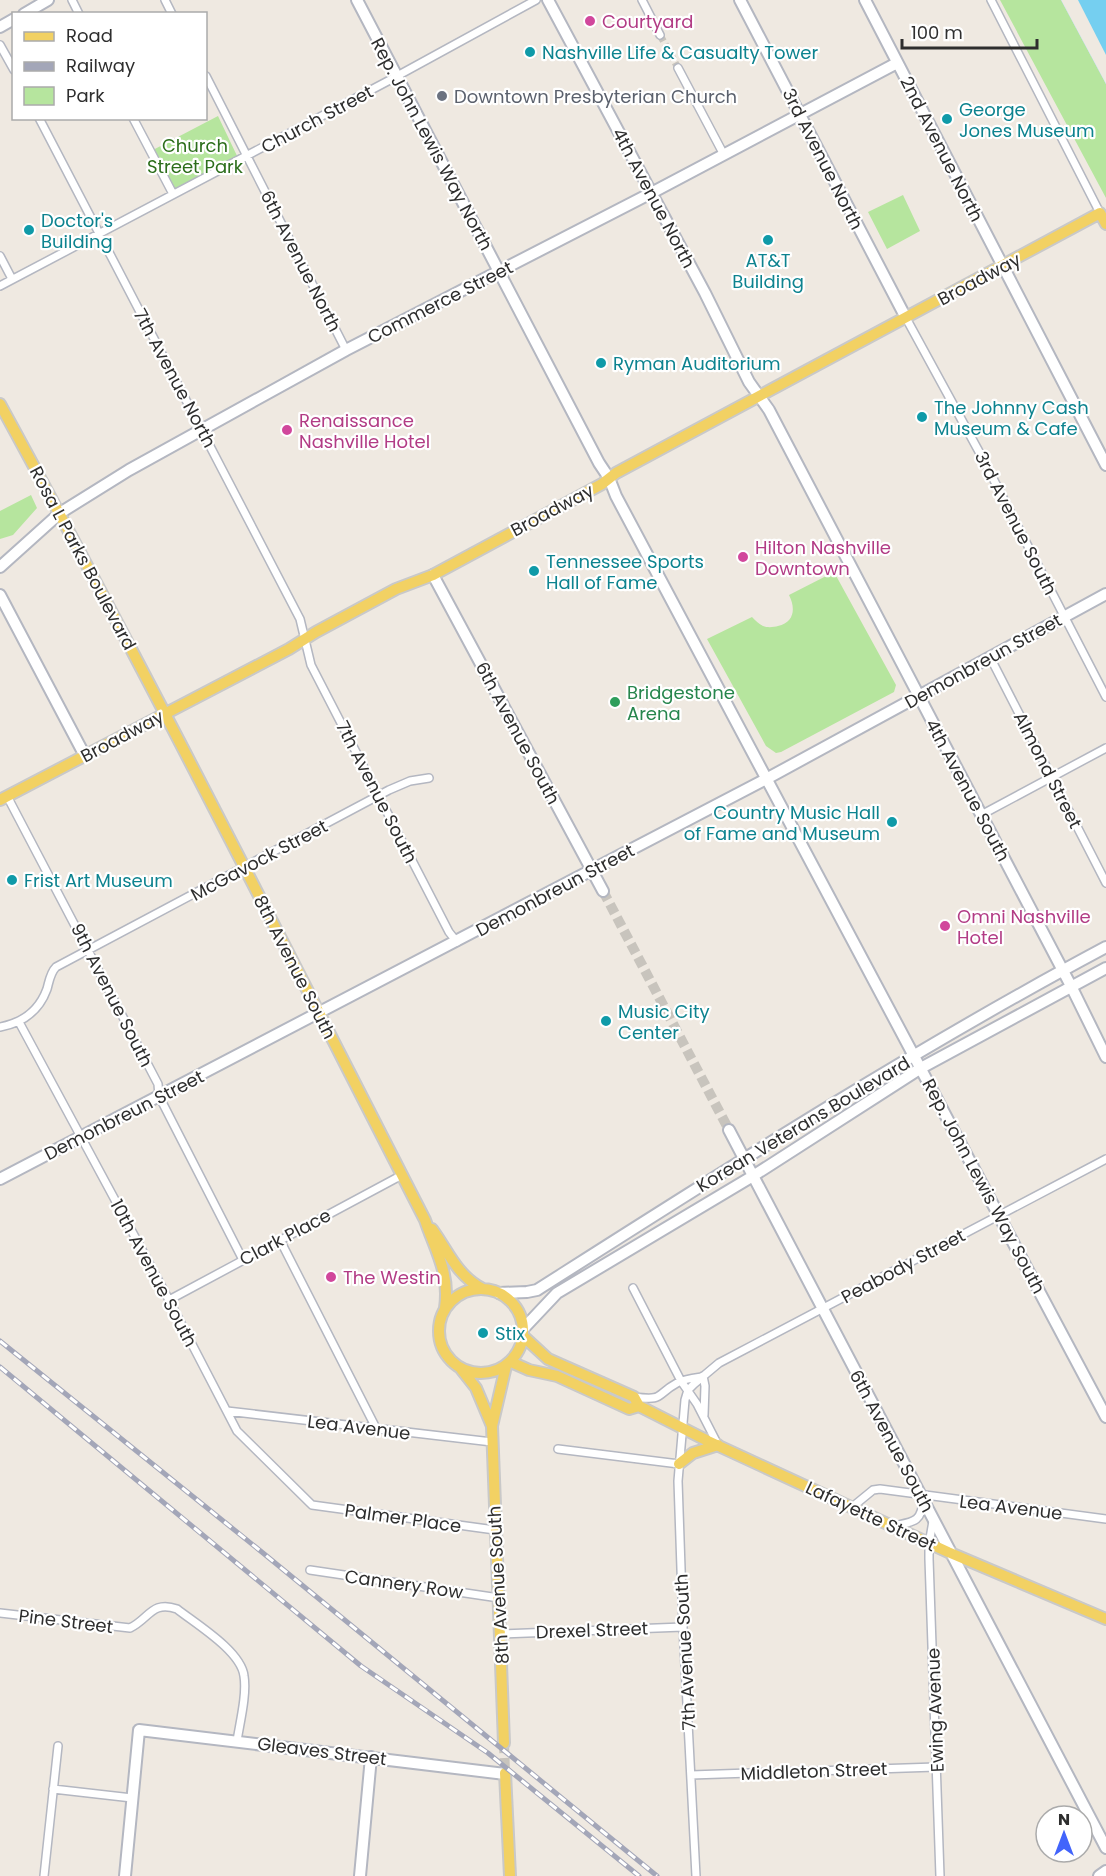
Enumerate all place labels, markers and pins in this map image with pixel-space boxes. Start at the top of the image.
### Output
place label: Courtyard [602,9,693,34]
marker: Courtyard [583,14,597,28]
place label: Nashville Life & Casualty Tower [542,40,819,65]
marker: Nashville Life & Casualty Tower [523,45,537,59]
place label: Downtown Presbyterian Church [454,84,737,109]
marker: Downtown Presbyterian Church [435,89,449,103]
place label: George Jones Museum [959,97,1095,143]
marker: George Jones Museum [940,112,954,126]
place label: Doctor's Building [41,208,113,254]
marker: Doctor's Building [22,223,36,237]
marker: AT&T Building [761,233,775,247]
place label: AT&T Building [732,248,804,294]
place label: Ryman Auditorium [613,351,781,376]
marker: Ryman Auditorium [594,356,608,370]
place label: The Johnny Cash Museum & Cafe [934,395,1089,441]
place label: Renaissance Nashville Hotel [299,408,430,454]
marker: The Johnny Cash Museum & Cafe [915,410,929,424]
marker: Renaissance Nashville Hotel [280,423,294,437]
place label: Hilton Nashville Downtown [755,535,891,581]
place label: Tennessee Sports Hall of Fame [546,549,704,595]
marker: Hilton Nashville Downtown [736,550,750,564]
marker: Tennessee Sports Hall of Fame [527,564,541,578]
place label: Bridgestone Arena [627,680,735,726]
marker: Bridgestone Arena [608,695,622,709]
place label: Country Music Hall of Fame and Museum [684,800,880,846]
marker: Country Music Hall of Fame and Museum [885,815,899,829]
place label: Frist Art Museum [24,868,173,893]
marker: Frist Art Museum [5,873,19,887]
place label: Omni Nashville Hotel [957,904,1091,950]
marker: Omni Nashville Hotel [938,919,952,933]
place label: Music City Center [618,999,710,1045]
marker: Music City Center [599,1014,613,1028]
place label: The Westin [343,1265,441,1290]
marker: The Westin [324,1270,338,1284]
place label: Stix [495,1321,526,1346]
marker: Stix [476,1326,490,1340]

